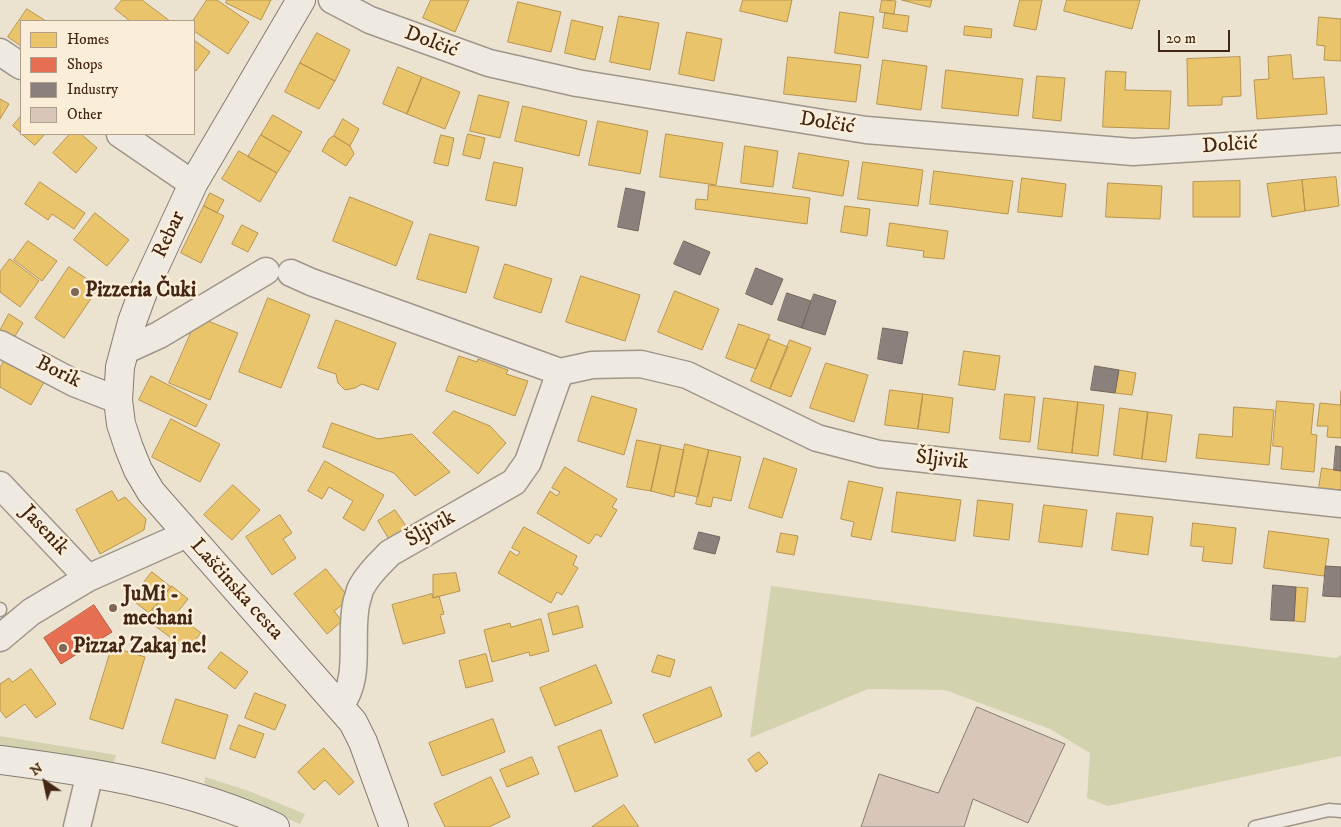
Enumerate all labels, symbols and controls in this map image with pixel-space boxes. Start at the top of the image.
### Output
legend [20,20,195,135]
scale bar [1161,20,1234,52]
street label: Dolčić [401,22,461,64]
text: 20 m [1166,29,1196,48]
text: Homes [67,30,109,49]
text: Shops [67,55,103,74]
text: Industry [67,80,118,99]
text: Other [67,105,102,124]
street label: Dolčić [798,107,856,141]
street label: Dolčić [1201,131,1259,161]
street label: Rebar [148,207,192,263]
place label: Pizzeria Čuki [85,279,196,305]
marker: Pizzeria Čuki [69,286,81,298]
street label: Borik [31,351,85,395]
street label: Šljivik [914,446,970,476]
street label: Jasenik [15,501,73,561]
street label: Šljivik [402,506,460,554]
street label: Laščinska cesta [184,534,288,646]
place label: JuMi - mechani [123,583,193,633]
marker: JuMi - mechani [107,602,119,614]
place label: Pizza? Zakaj ne! [73,635,207,661]
marker: Pizza? Zakaj ne! [57,642,69,654]
north arrow [20,757,70,807]
text: N [27,759,46,780]

